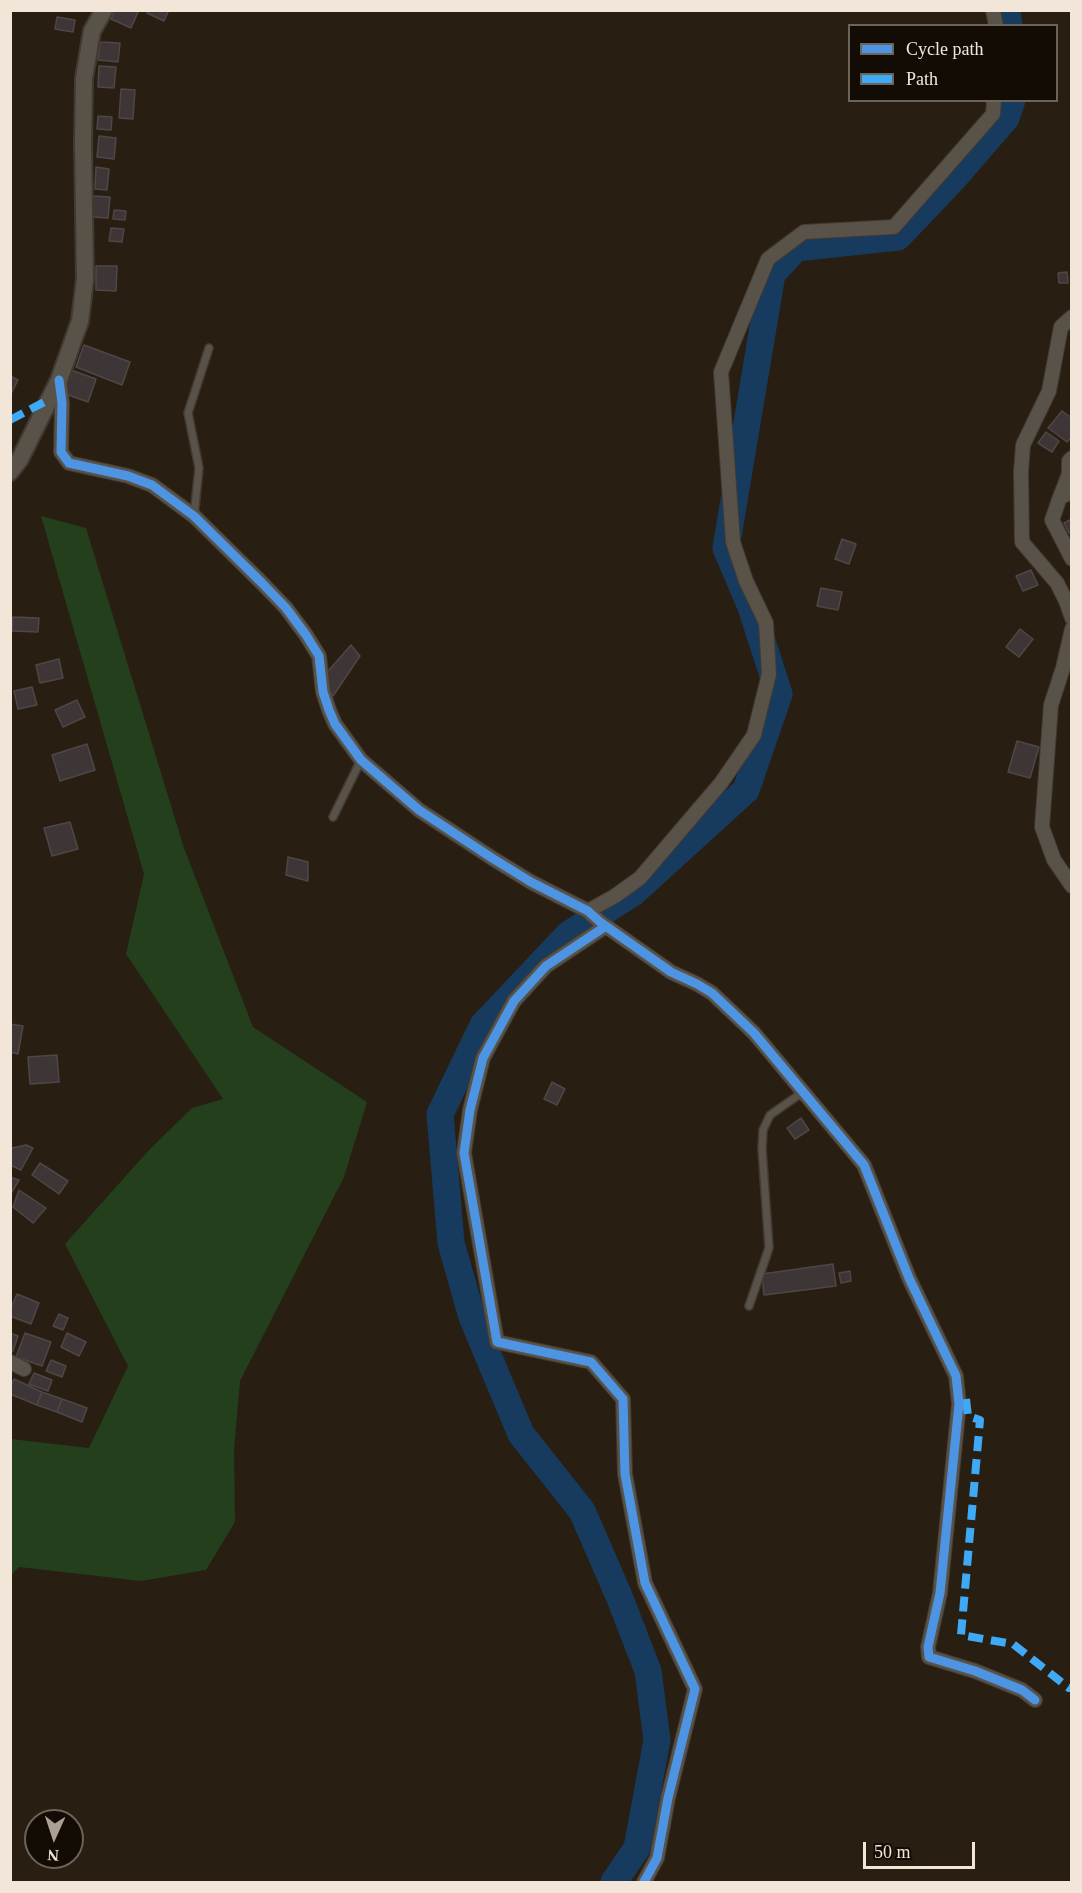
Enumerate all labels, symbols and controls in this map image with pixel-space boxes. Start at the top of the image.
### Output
legend [848,24,1058,102]
text: Cycle path [906,39,983,59]
text: Path [906,69,938,89]
north arrow [24,1809,84,1869]
scale bar [866,1830,978,1868]
text: 50 m [874,1842,911,1862]
text: N [47,1847,59,1864]

